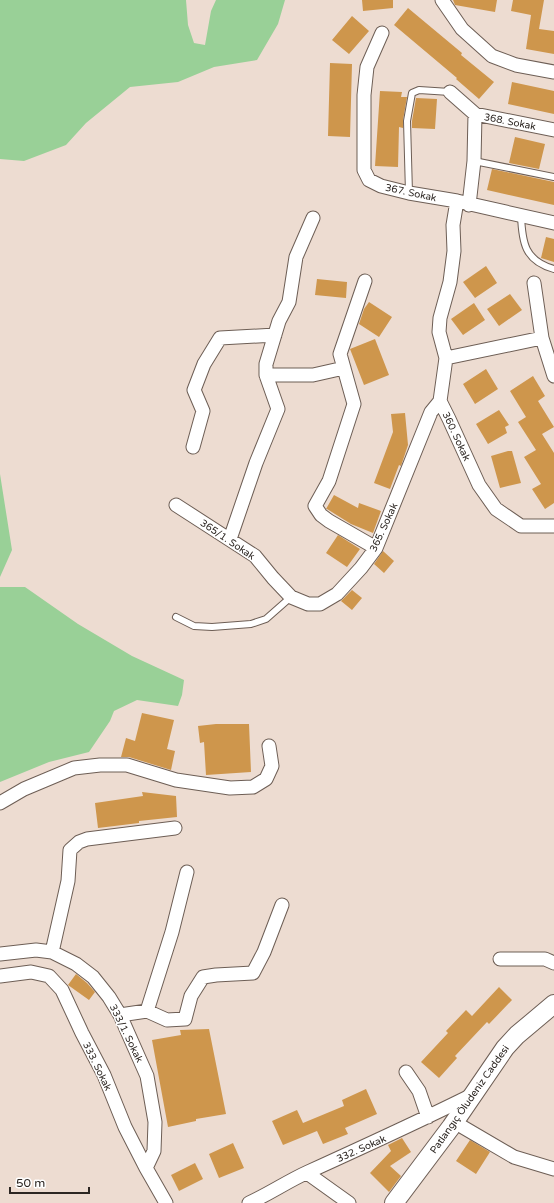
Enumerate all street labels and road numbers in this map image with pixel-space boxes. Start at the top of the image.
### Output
street label: 368. Sokak [483,111,537,133]
street label: 367. Sokak [384,182,438,204]
street label: 360. Sokak [440,410,473,463]
street label: 365. Sokak [367,501,401,554]
street label: 365/1. Sokak [198,517,258,563]
street label: 333/1. Sokak [107,1002,146,1065]
street label: 333. Sokak [80,1040,114,1093]
street label: Patlangıç Öludeniz Caddesi [428,1043,512,1156]
street label: 332. Sokak [335,1132,388,1165]

